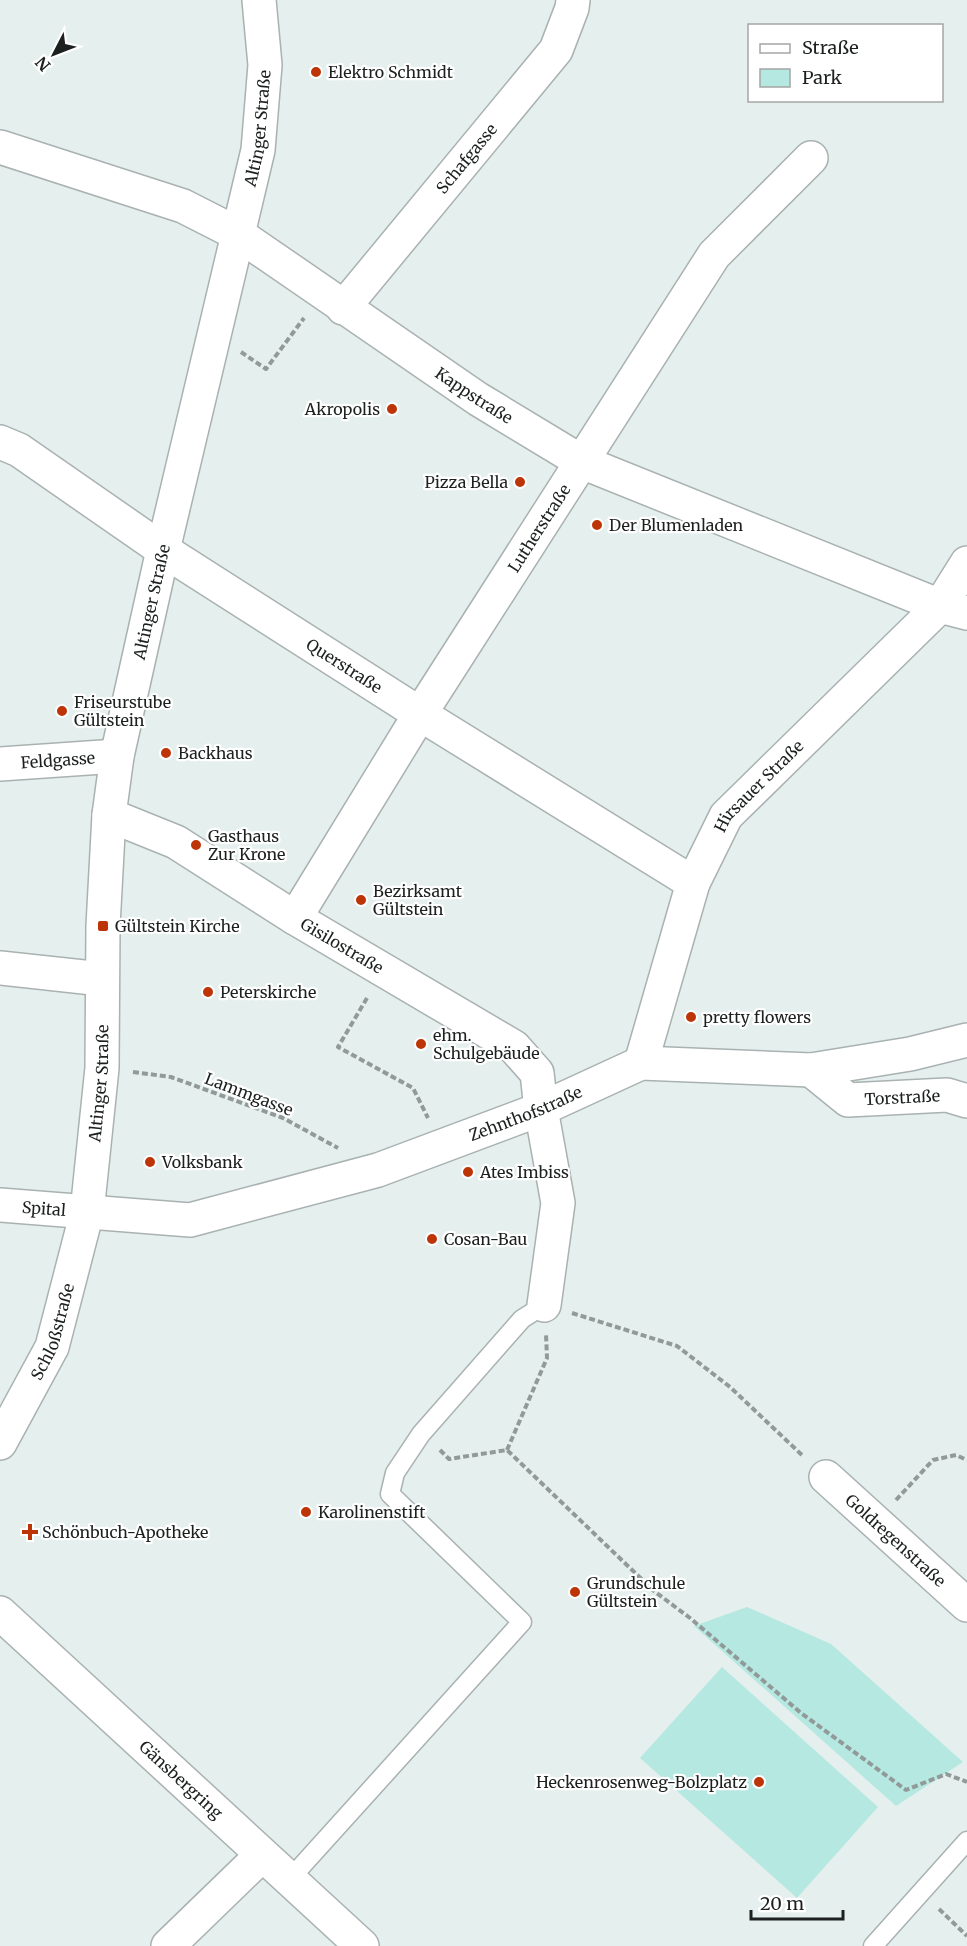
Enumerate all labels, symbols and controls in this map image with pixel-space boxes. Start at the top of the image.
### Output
north arrow [24,24,84,84]
legend [748,24,943,102]
text: Straße [802,36,859,59]
text: N [31,52,55,75]
place label: Elektro Schmidt [328,62,454,82]
marker: Elektro Schmidt [309,65,323,79]
text: Park [802,66,843,89]
street label: Altinger Straße [239,69,275,189]
street label: Schafgasse [432,119,501,198]
street label: Kappstraße [432,363,517,428]
place label: Akropolis [304,399,380,419]
marker: Akropolis [385,402,399,416]
place label: Pizza Bella [424,472,508,492]
marker: Pizza Bella [513,475,527,489]
street label: Lutherstraße [504,480,575,576]
place label: Der Blumenladen [609,515,744,535]
marker: Der Blumenladen [590,518,604,532]
street label: Altinger Straße [129,542,174,662]
street label: Querstraße [303,634,386,697]
place label: Friseurstube Gültstein [74,692,171,730]
marker: Friseurstube Gültstein [55,704,69,718]
street label: Hirsauer Straße [710,736,808,835]
place label: Backhaus [178,743,253,763]
marker: Backhaus [159,746,173,760]
street label: Feldgasse [20,748,96,773]
place label: Gasthaus Zur Krone [208,826,285,864]
marker: Gasthaus Zur Krone [189,838,203,852]
place label: Bezirksamt Gültstein [373,881,463,919]
marker: Bezirksamt Gültstein [354,893,368,907]
street label: Gisilostraße [297,914,387,978]
place label: Gültstein Kirche [115,916,240,936]
marker: Gültstein Kirche [96,919,110,933]
place label: Peterskirche [220,982,316,1002]
marker: Peterskirche [201,985,215,999]
place label: pretty flowers [703,1007,811,1027]
marker: pretty flowers [684,1010,698,1024]
street label: Altinger Straße [84,1025,112,1144]
place label: ehm. Schulgebäude [433,1025,540,1063]
marker: ehm. Schulgebäude [414,1037,428,1051]
street label: Lammgasse [202,1068,296,1120]
street label: Zehnthofstraße [466,1082,585,1145]
street label: Torstraße [864,1085,941,1109]
place label: Volksbank [161,1152,244,1172]
marker: Volksbank [143,1155,157,1169]
place label: Ates Imbiss [479,1162,569,1182]
marker: Ates Imbiss [461,1165,475,1179]
street label: Spital [21,1197,67,1220]
place label: Cosan-Bau [444,1229,527,1249]
marker: Cosan-Bau [425,1232,439,1246]
street label: Schloßstraße [26,1281,78,1383]
street label: Goldregenstraße [841,1490,950,1591]
place label: Karolinenstift [318,1502,426,1522]
marker: Karolinenstift [299,1505,313,1519]
place label: Schönbuch-Apotheke [42,1522,208,1542]
marker: Schönbuch-Apotheke [23,1525,37,1539]
place label: Grundschule Gültstein [587,1573,685,1611]
marker: Grundschule Gültstein [568,1585,582,1599]
street label: Gänsbergring [135,1736,227,1823]
place label: Heckenrosenweg-Bolzplatz [536,1772,747,1792]
marker: Heckenrosenweg-Bolzplatz [752,1775,766,1789]
scale bar [751,1883,842,1921]
text: 20 m [760,1892,804,1915]

